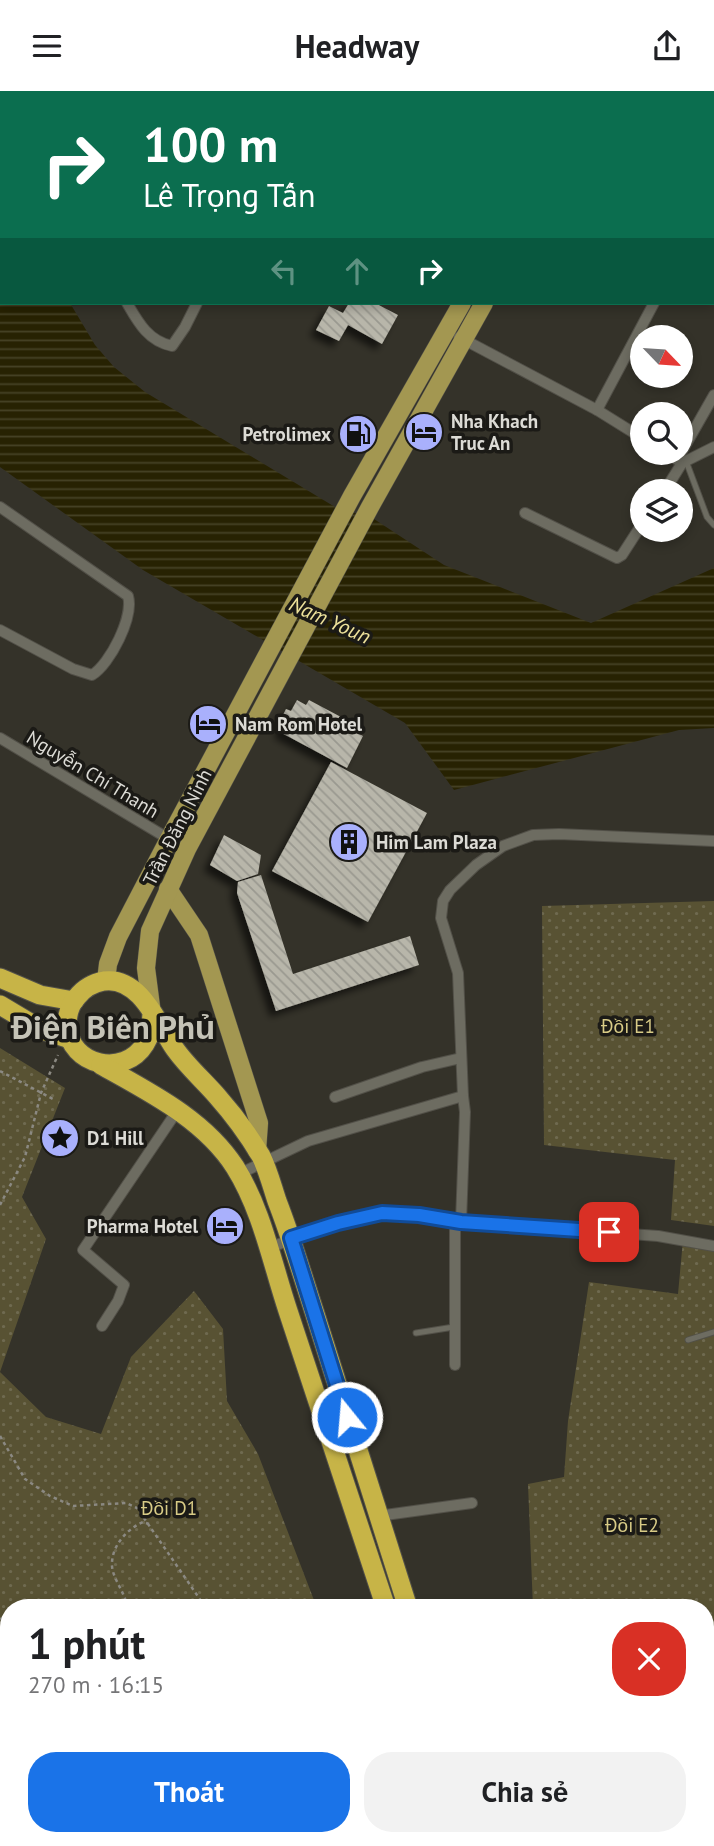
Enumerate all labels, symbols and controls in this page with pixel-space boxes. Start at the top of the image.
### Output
text: Headway [295,25,419,67]
icon: menu [28,27,66,65]
icon: share [648,27,686,65]
text: 100 m [143,112,278,176]
icon: right [28,119,119,210]
text: Lê Trọng Tấn [143,174,315,216]
icon: left [265,252,303,290]
icon: ahead [338,252,376,290]
icon: right [411,252,449,290]
north arrow [630,325,693,389]
map controls [630,325,693,542]
button: search [630,402,693,465]
place label: Nha Khach Truc An [451,409,538,455]
hotel icon: Nha Khach Truc An [403,411,445,453]
fuel station icon: Petrolimex [337,413,379,455]
place label: Petrolimex [242,422,331,446]
button: layers [630,479,693,542]
water label: Nam Youn [285,590,375,650]
hotel icon: Nam Rom Hotel [187,703,229,745]
place label: Nam Rom Hotel [235,712,363,736]
street label: Nguyễn Chí Thanh [22,725,164,823]
street label: Trần Đăng Ninh [137,765,217,889]
building icon: Him Lam Plaza [328,821,370,863]
place label: Him Lam Plaza [376,830,497,854]
district label: Điện Biên Phủ [10,1005,215,1048]
park label: Đồi E1 [600,1014,655,1038]
place icon: D1 Hill [39,1117,81,1159]
place label: D1 Hill [87,1126,144,1150]
pin [579,1202,639,1262]
hotel icon: Pharma Hotel [204,1205,246,1247]
icon: arrive [590,1213,628,1251]
place label: Pharma Hotel [87,1214,198,1238]
position arrow [310,1380,384,1454]
park label: Đồi D1 [140,1496,197,1520]
park label: Đồi E2 [604,1513,659,1537]
text: 1 phút [28,1616,145,1671]
button: close [612,1622,686,1696]
text: 270 m · 16:15 [28,1670,164,1699]
button: Thoát [28,1752,350,1832]
button: Chia sẻ [364,1752,686,1832]

